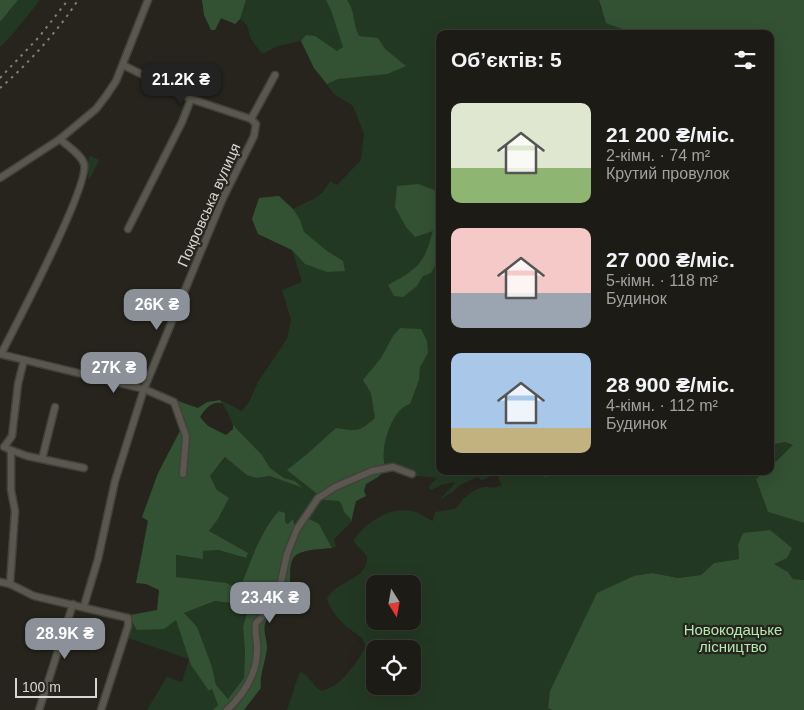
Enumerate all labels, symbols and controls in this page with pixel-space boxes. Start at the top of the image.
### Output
icon: filters [731,46,759,74]
text: Об’єктів: 5 [451,48,562,71]
pin: 21.2K ₴ [135,64,227,106]
text: 21.2K ₴ [152,71,210,88]
icon: home [491,123,551,183]
text: 21 200 ₴/міс. [606,123,735,146]
street label: Покровська вулиця [174,140,243,269]
text: 2-кімн. · 74 m² [606,147,710,164]
text: Крутий провулок [606,165,729,182]
icon: home [491,248,551,308]
text: 27 000 ₴/міс. [606,248,735,271]
text: 5-кімн. · 118 m² [606,272,718,289]
pin: 26K ₴ [122,288,192,331]
text: Будинок [606,290,667,307]
text: 26K ₴ [135,296,179,313]
pin: 27K ₴ [79,352,149,394]
text: 27K ₴ [92,359,136,376]
icon: home [491,373,551,433]
text: 28 900 ₴/міс. [606,373,735,396]
text: 4-кімн. · 112 m² [606,397,718,414]
text: Будинок [606,415,667,432]
north arrow [366,575,421,630]
map controls [366,575,421,695]
pin: 23.4K ₴ [224,582,316,624]
text: 23.4K ₴ [241,589,299,606]
pin: 28.9K ₴ [19,618,111,660]
park label: Новокодацьке лісництво [684,621,782,655]
text: 28.9K ₴ [36,625,94,642]
button: locate [366,640,421,695]
scale bar [15,675,98,698]
text: 100 m [22,679,61,695]

